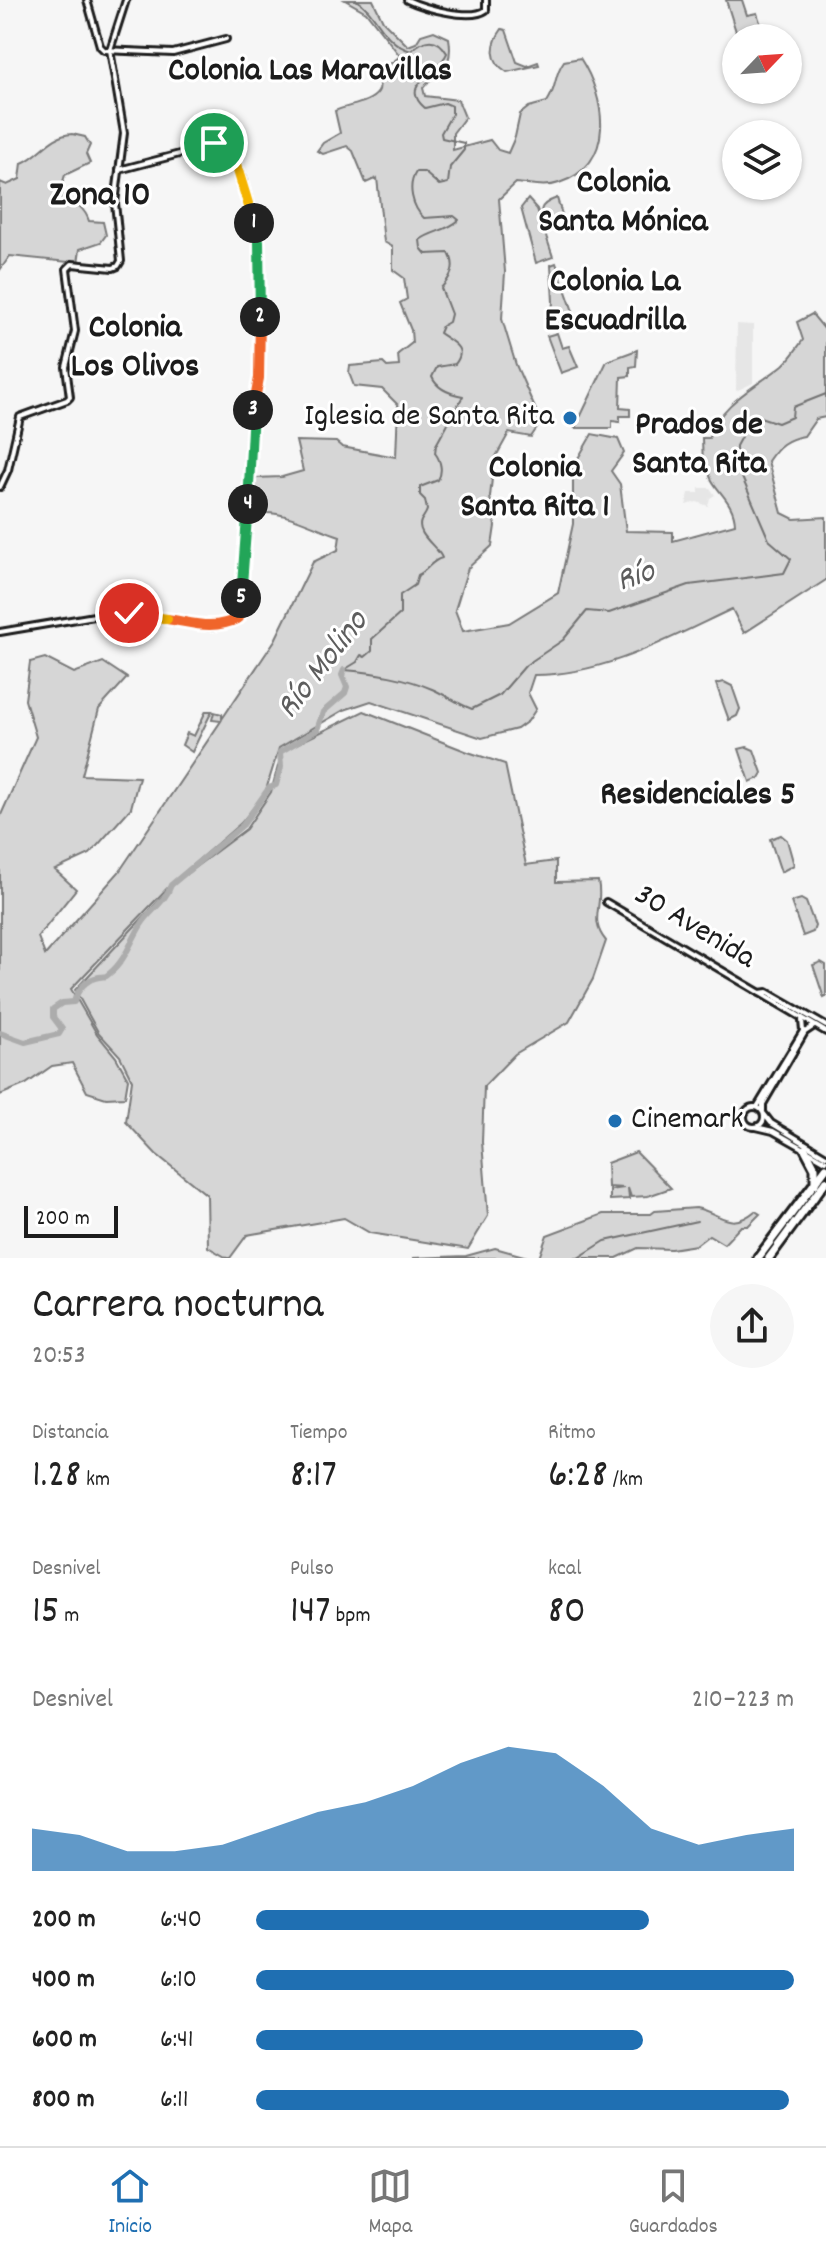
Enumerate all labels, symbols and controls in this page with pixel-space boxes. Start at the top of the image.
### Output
north arrow [722,24,802,104]
map controls [722,24,802,200]
district label: Colonia Las Maravillas [168,48,452,97]
pin [180,109,248,177]
button: layers [722,120,802,200]
icon: arrive [192,121,236,165]
district label: Colonia Santa Mónica [538,160,709,248]
district label: Zona 10 [49,171,151,223]
pin: 1 [234,203,274,243]
text: 1 [252,207,256,238]
district label: Colonia La Escuadrilla [545,259,687,347]
pin: 2 [240,297,280,337]
text: 2 [255,301,265,332]
district label: Colonia Los Olivos [71,305,199,393]
pin: 3 [233,390,273,430]
text: 3 [248,394,258,425]
place label: Iglesia de Santa Rita [304,395,555,441]
district label: Prados de Santa Rita [632,402,767,490]
marker: Iglesia de Santa Rita [561,409,579,427]
district label: Colonia Santa Rita 1 [460,445,610,533]
pin: 4 [228,484,268,524]
text: 4 [243,488,253,519]
water label: Río [610,548,664,607]
pin: 5 [221,578,261,618]
pin [95,579,163,647]
text: 5 [236,582,246,613]
icon: check [107,591,151,635]
water label: Río Molino [266,600,383,731]
district label: Residenciales 5 [600,772,796,821]
street label: 30 Avenida [624,874,764,983]
place label: Cinemark [631,1098,744,1144]
marker: Cinemark [606,1112,624,1130]
scale bar [24,1202,118,1238]
text: 200 m [36,1204,90,1235]
text: Carrera nocturna [32,1276,324,1339]
button: share [710,1284,794,1368]
text: 20:53 [32,1338,85,1375]
text: Distancia [32,1418,108,1449]
text: Tiempo [290,1418,348,1449]
text: Ritmo [548,1418,596,1449]
text: 1.28 [32,1449,81,1506]
text: 8:17 [290,1449,337,1506]
text: 6:28 [548,1449,608,1506]
text: km [81,1465,110,1496]
text: /km [608,1465,643,1496]
text: Desnivel [32,1554,101,1585]
text: Pulso [290,1554,334,1585]
text: kcal [548,1554,581,1585]
text: 15 [32,1585,59,1642]
text: 147 [290,1585,331,1642]
text: 80 [548,1585,586,1642]
text: m [59,1601,79,1632]
text: bpm [331,1601,371,1632]
text: Desnivel [32,1682,113,1719]
text: 210–223 m [692,1682,794,1719]
text: 200 m [32,1902,96,1939]
text: 6:40 [160,1902,202,1939]
text: 400 m [32,1962,95,1999]
text: 6:10 [160,1962,197,1999]
text: 600 m [32,2022,97,2059]
text: 6:41 [160,2022,194,2059]
text: 800 m [32,2082,95,2119]
text: 6:11 [160,2082,188,2119]
tab: Inicio [108,2164,152,2243]
tab: Mapa [368,2164,412,2243]
tab: Guardados [629,2164,718,2243]

